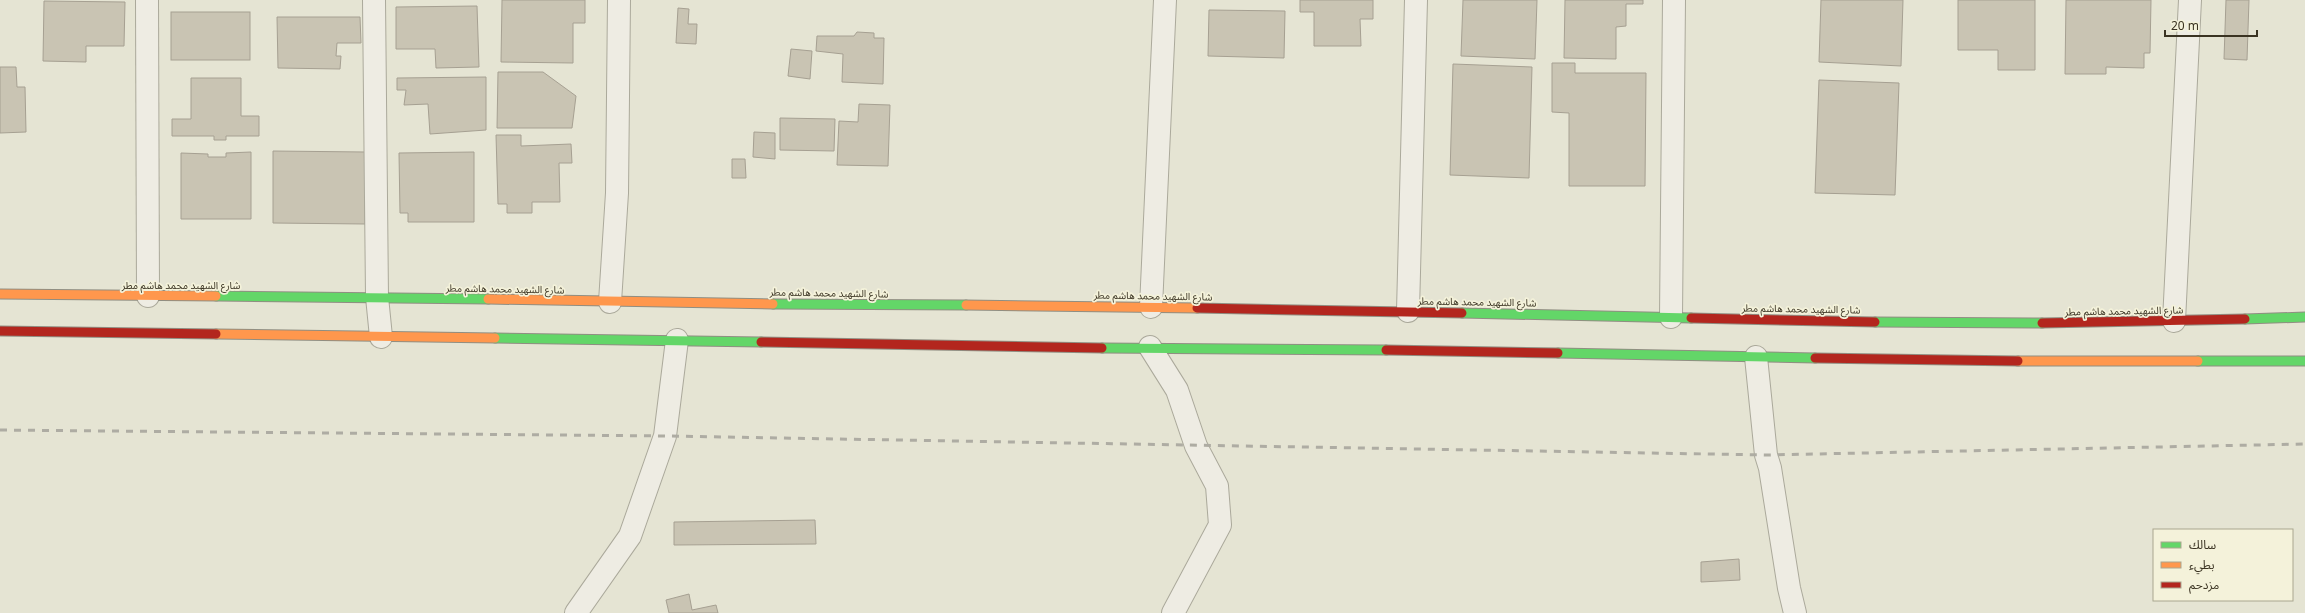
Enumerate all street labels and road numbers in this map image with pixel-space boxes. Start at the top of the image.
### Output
street label: شارع الشهيد محمد هاشم مطر [121,275,240,296]
street label: شارع الشهيد محمد هاشم مطر [445,277,565,301]
street label: شارع الشهيد محمد هاشم مطر [769,281,889,305]
street label: شارع الشهيد محمد هاشم مطر [1093,284,1213,308]
street label: شارع الشهيد محمد هاشم مطر [1417,290,1537,314]
street label: شارع الشهيد محمد هاشم مطر [1741,297,1861,321]
street label: شارع الشهيد محمد هاشم مطر [2064,299,2184,323]

